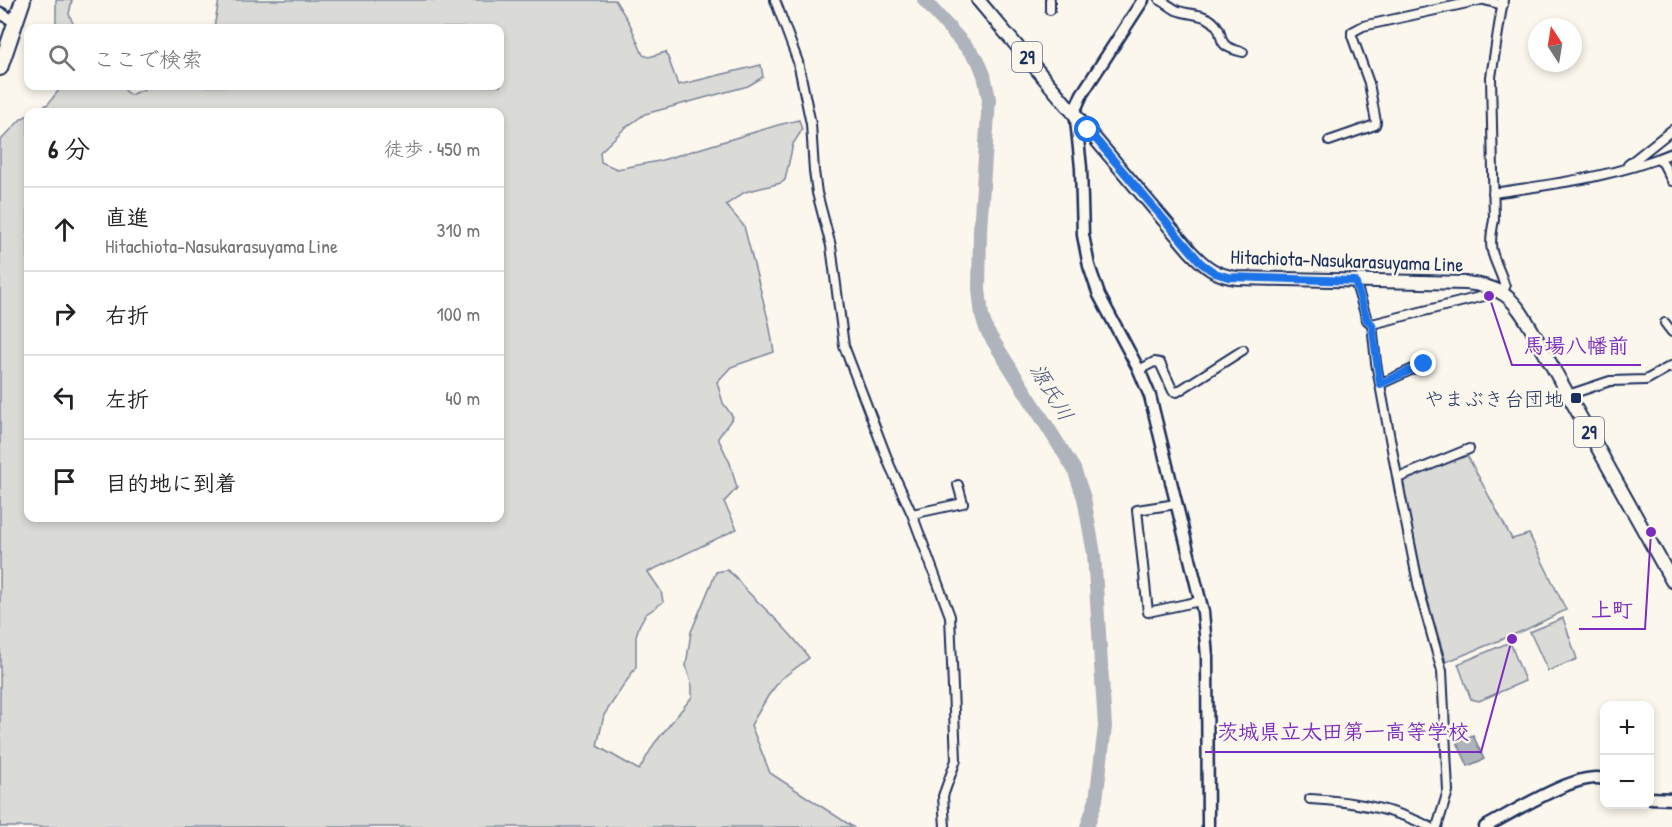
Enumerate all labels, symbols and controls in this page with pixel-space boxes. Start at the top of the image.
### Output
north arrow [1528,18,1582,72]
search box [24,24,504,90]
icon: search [45,41,78,74]
road number: 29 [1012,42,1042,72]
text: ここで検索 [93,44,203,74]
route start [1074,116,1100,142]
text: 6 分 [48,131,90,166]
text: 徒歩 · 450 m [384,135,480,162]
text: 直進 [105,202,149,232]
icon: ahead [48,213,81,246]
text: 310 m [437,216,480,243]
text: Hitachiota-Nasukarasuyama Line [105,232,338,259]
street label: Hitachiota-Nasukarasuyama Line [1230,242,1464,278]
icon: right [48,297,81,330]
text: 右折 [105,300,149,330]
text: 100 m [437,300,480,327]
callout: 馬場八幡前 [1512,326,1641,365]
text: 馬場八幡前 [1524,331,1629,360]
route end [1410,350,1436,376]
water label: 源氏川 [1023,358,1081,426]
icon: left [48,381,81,414]
text: 左折 [105,384,149,414]
text: 40 m [445,384,480,411]
place label: やまぶき台団地 [1424,385,1564,412]
marker: やまぶき台団地 [1569,391,1583,405]
road number: 29 [1574,417,1604,447]
icon: arrive [48,465,81,498]
text: 目的地に到着 [105,468,237,498]
callout: 上町 [1579,590,1645,629]
text: 上町 [1591,595,1633,624]
map controls [1600,701,1654,809]
button: + [1600,701,1654,755]
callout: 茨城県立太田第一高等学校 [1205,713,1481,752]
text: 茨城県立太田第一高等学校 [1217,717,1469,746]
button: − [1600,755,1654,809]

